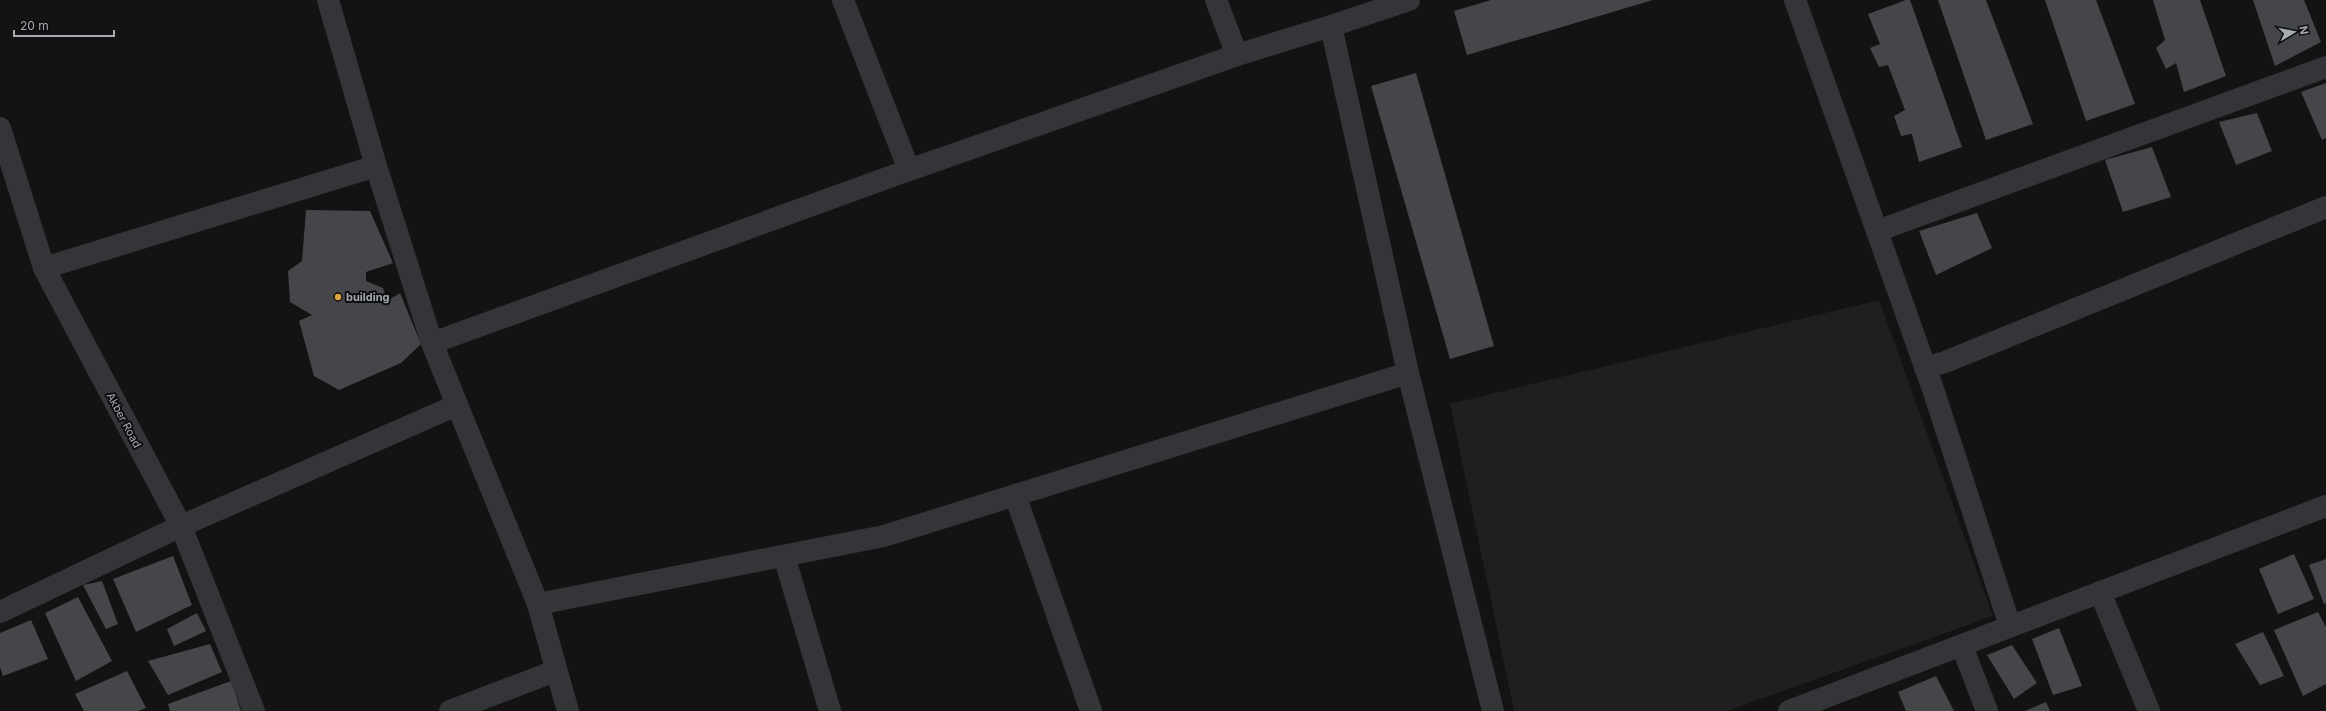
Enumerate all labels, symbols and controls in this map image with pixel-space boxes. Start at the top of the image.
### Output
scale bar [14,12,114,38]
north arrow [2274,12,2314,52]
text: 20 m [20,18,49,33]
text: N [2296,25,2311,36]
place label: building [346,290,390,304]
marker: building [333,292,343,302]
street label: Akber Road [104,390,144,450]

